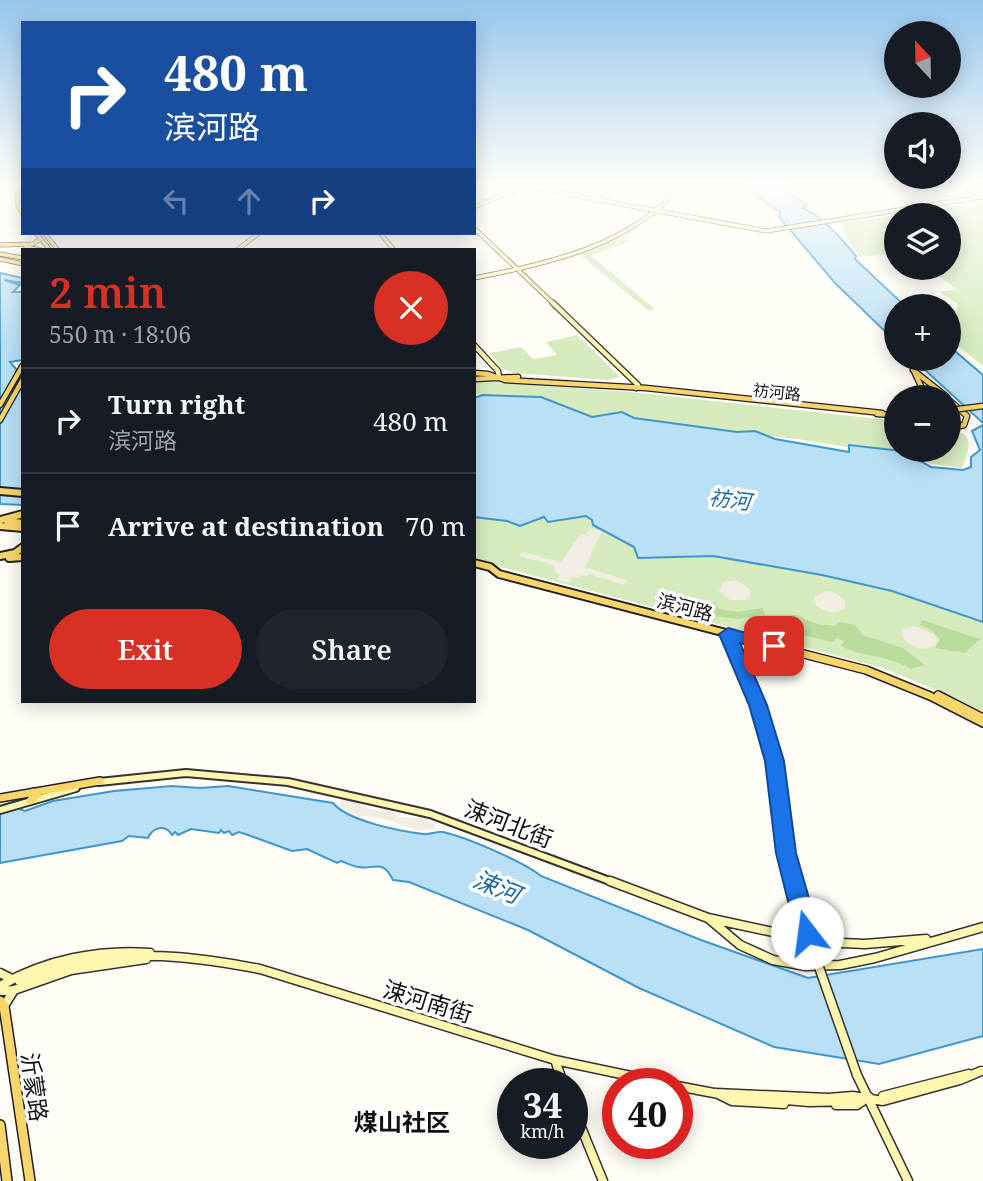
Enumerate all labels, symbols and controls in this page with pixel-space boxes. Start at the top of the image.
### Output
north arrow [884,21,961,98]
map controls [884,21,961,462]
text: 480 m [164,39,308,105]
icon: right [49,49,140,140]
text: 滨河路 [164,105,260,148]
button: sound [884,112,961,189]
icon: left [157,182,195,220]
icon: ahead [230,182,268,220]
icon: right [303,182,341,220]
button: layers [884,203,961,280]
text: 2 min [49,263,166,320]
button: close [374,271,448,345]
button: + [884,294,961,371]
text: 550 m · 18:06 [49,318,191,350]
street label: 祊河路 [752,379,802,405]
button: − [884,385,961,462]
text: Turn right [108,386,245,422]
icon: right [49,402,87,440]
text: 480 m [373,403,448,439]
text: 滨河路 [108,424,177,456]
water label: 祊河 [707,483,757,516]
icon: arrive [49,507,87,545]
text: Arrive at destination [108,508,384,544]
text: 70 m [405,508,465,544]
street label: 滨河路 [654,587,716,627]
button: Exit [49,609,242,689]
button: Share [256,609,448,689]
pin [744,616,804,676]
icon: arrive [755,627,793,665]
street label: 涑河北街 [460,792,558,854]
water label: 涑河 [469,862,529,912]
position arrow [770,896,844,970]
street label: 涑河南街 [379,972,477,1030]
street label: 沂蒙路 [14,1051,56,1123]
speed limit sign: 40 [602,1068,693,1159]
text: 34 [523,1081,562,1128]
district label: 煤山社区 [354,1105,450,1138]
text: km/h [520,1119,565,1143]

